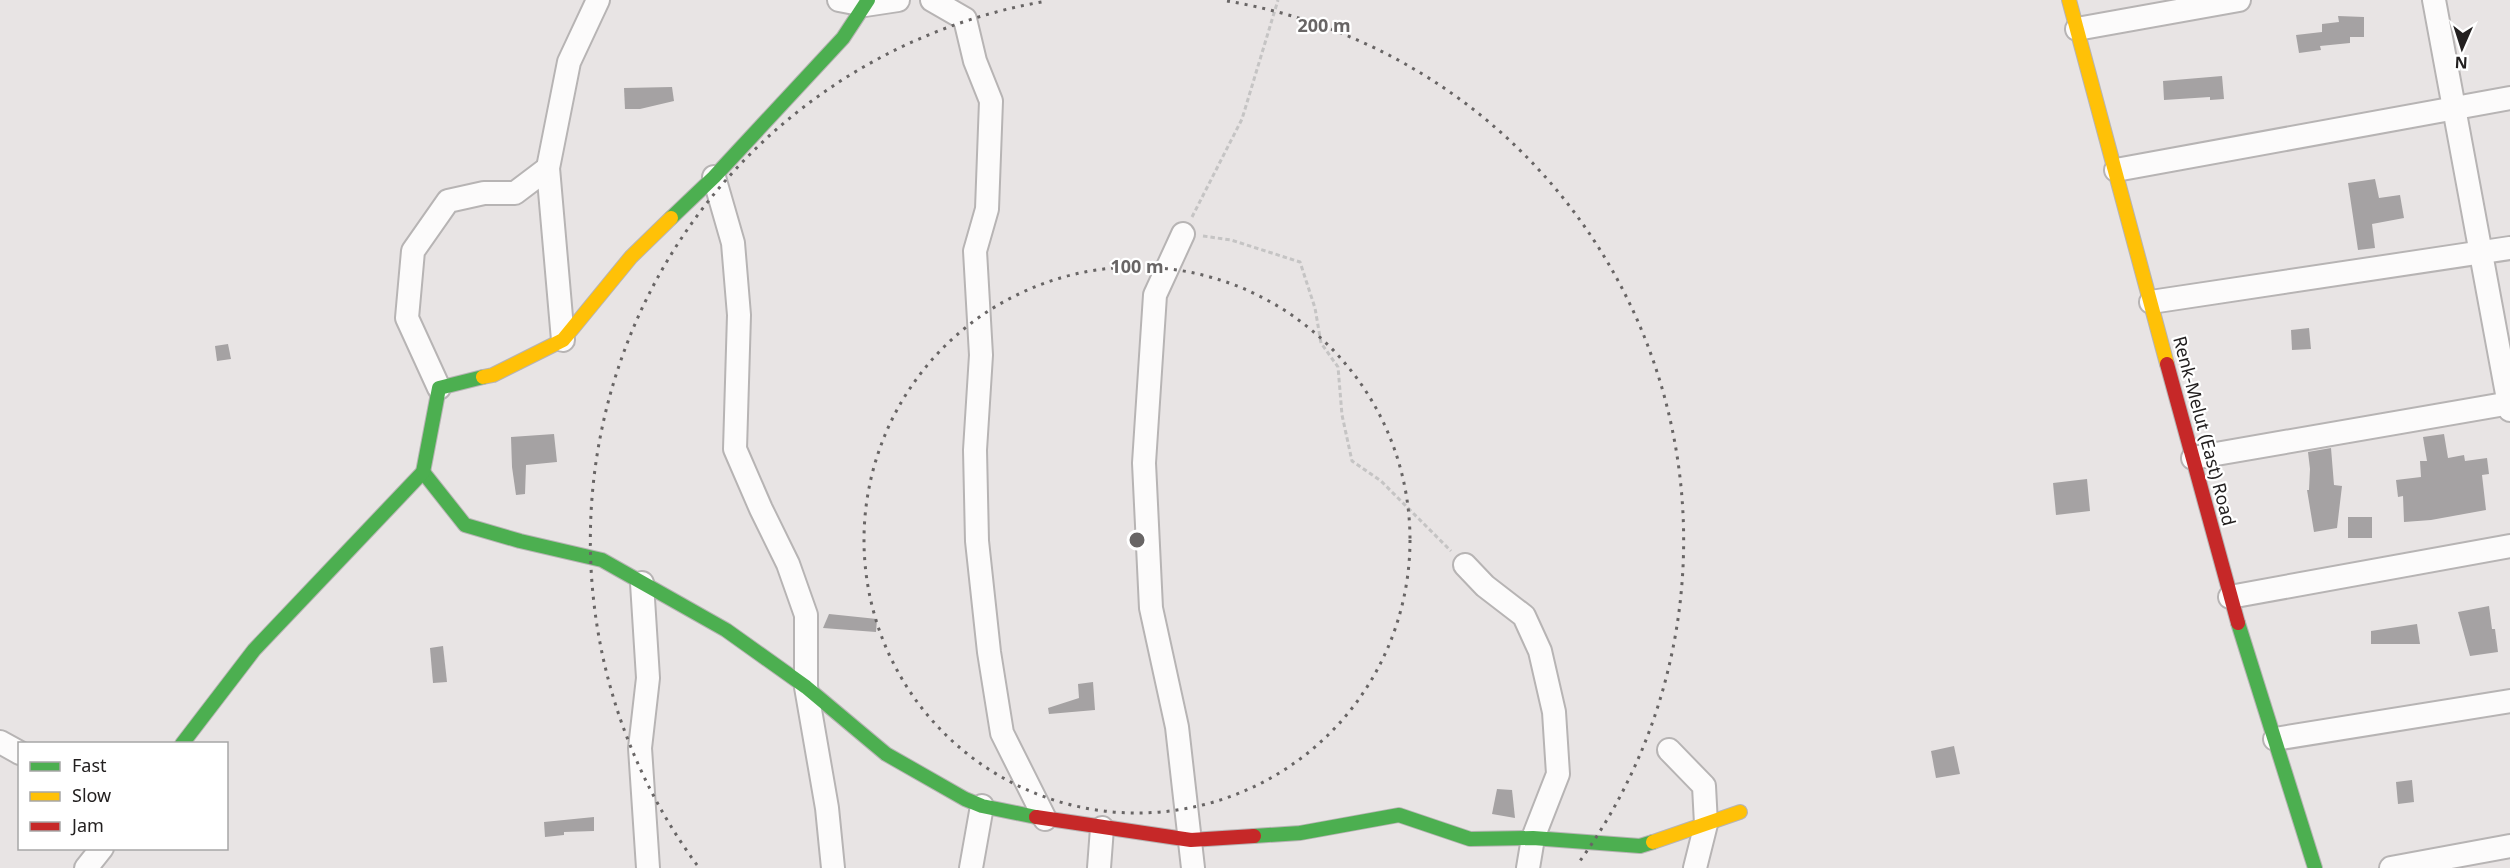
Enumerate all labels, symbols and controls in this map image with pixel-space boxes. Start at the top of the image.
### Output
text: 200 m [1297,13,1351,37]
north arrow [2432,18,2492,78]
text: N [2454,52,2468,74]
text: 100 m [1110,254,1164,278]
street label: Renk-Melut (East) Road [2168,333,2242,528]
centre of rings [1127,530,1147,550]
legend [18,742,228,850]
text: Fast [72,753,107,777]
text: Slow [72,783,111,807]
text: Jam [70,813,104,837]

